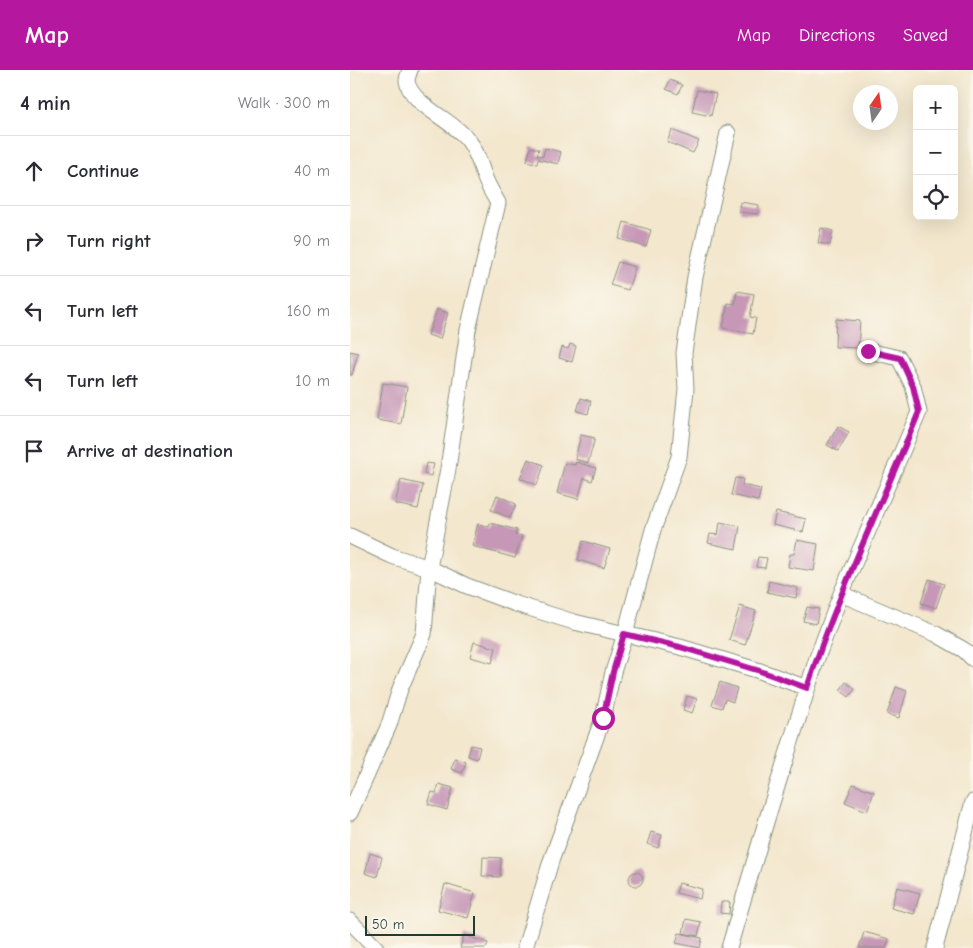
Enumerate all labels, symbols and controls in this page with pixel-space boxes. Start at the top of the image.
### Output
text: Map [25,21,69,49]
text: Map [737,25,771,46]
text: Directions [799,25,875,46]
text: Saved [903,25,948,46]
north arrow [853,85,898,130]
map controls [913,85,958,220]
button: + [913,85,958,130]
text: 4 min [20,91,71,115]
text: Walk · 300 m [238,94,330,112]
button: − [913,130,958,175]
icon: ahead [20,157,48,185]
text: Continue [67,160,139,182]
text: 40 m [294,162,330,180]
button: locate [913,175,958,220]
icon: right [20,227,48,255]
text: Turn right [67,230,151,252]
text: 90 m [293,232,330,250]
icon: left [20,297,48,325]
text: Turn left [67,300,138,322]
text: 160 m [287,302,330,320]
route end [857,340,880,363]
icon: left [20,367,48,395]
text: Turn left [67,370,138,392]
text: 10 m [295,372,330,390]
icon: arrive [20,437,48,465]
text: Arrive at destination [67,440,233,462]
route start [592,707,615,730]
scale bar [365,913,475,936]
text: 50 m [372,916,404,933]

